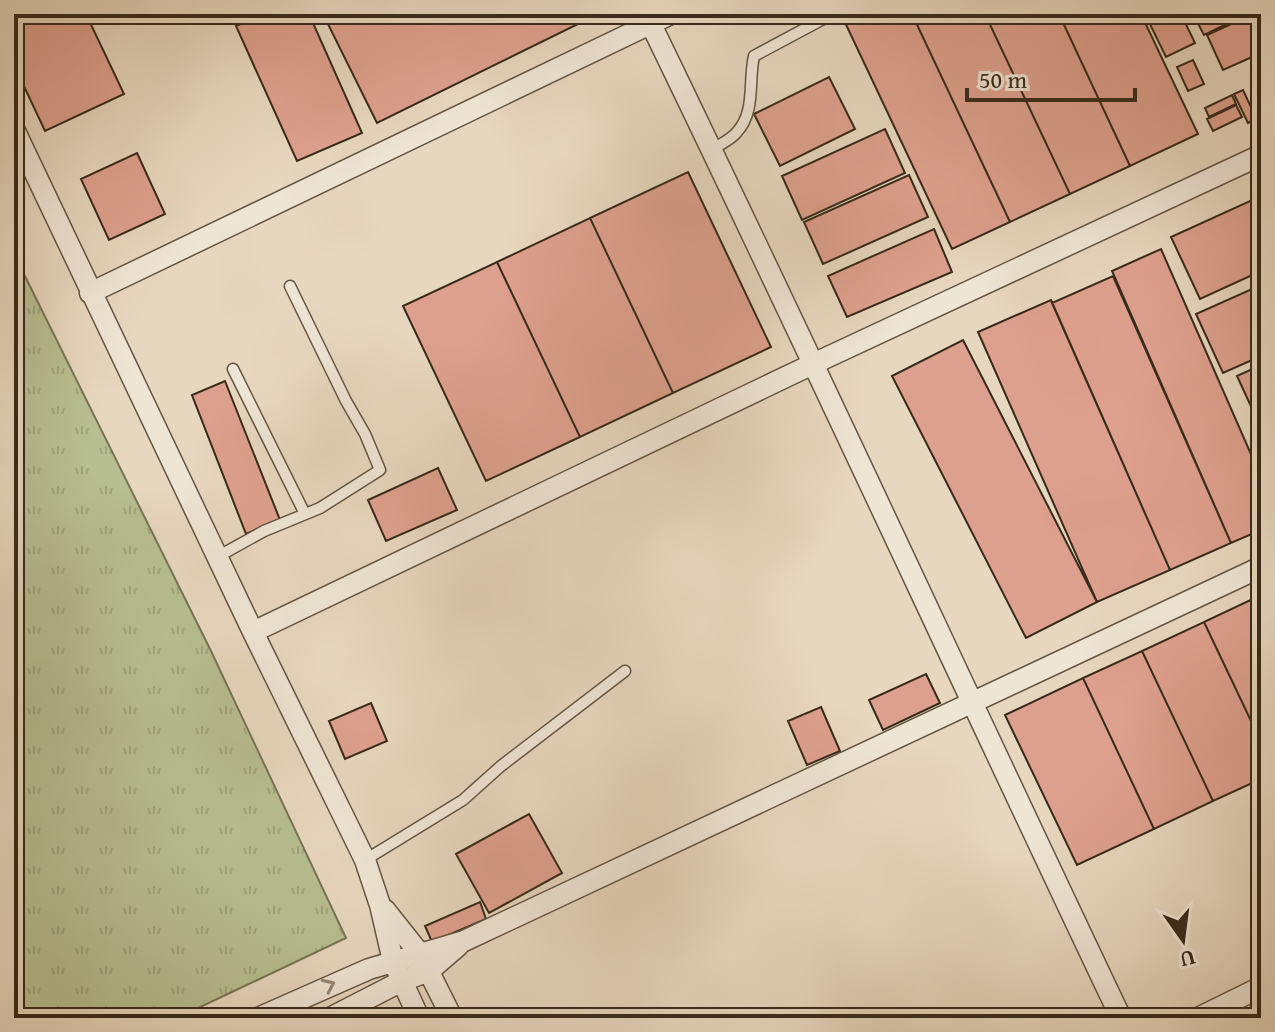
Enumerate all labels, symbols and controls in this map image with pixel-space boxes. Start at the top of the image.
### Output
scale bar [967,52,1135,102]
text: 50 m [979,62,1027,97]
north arrow [1143,900,1223,980]
text: U [1177,942,1199,977]
one-way arrow [321,979,335,995]

